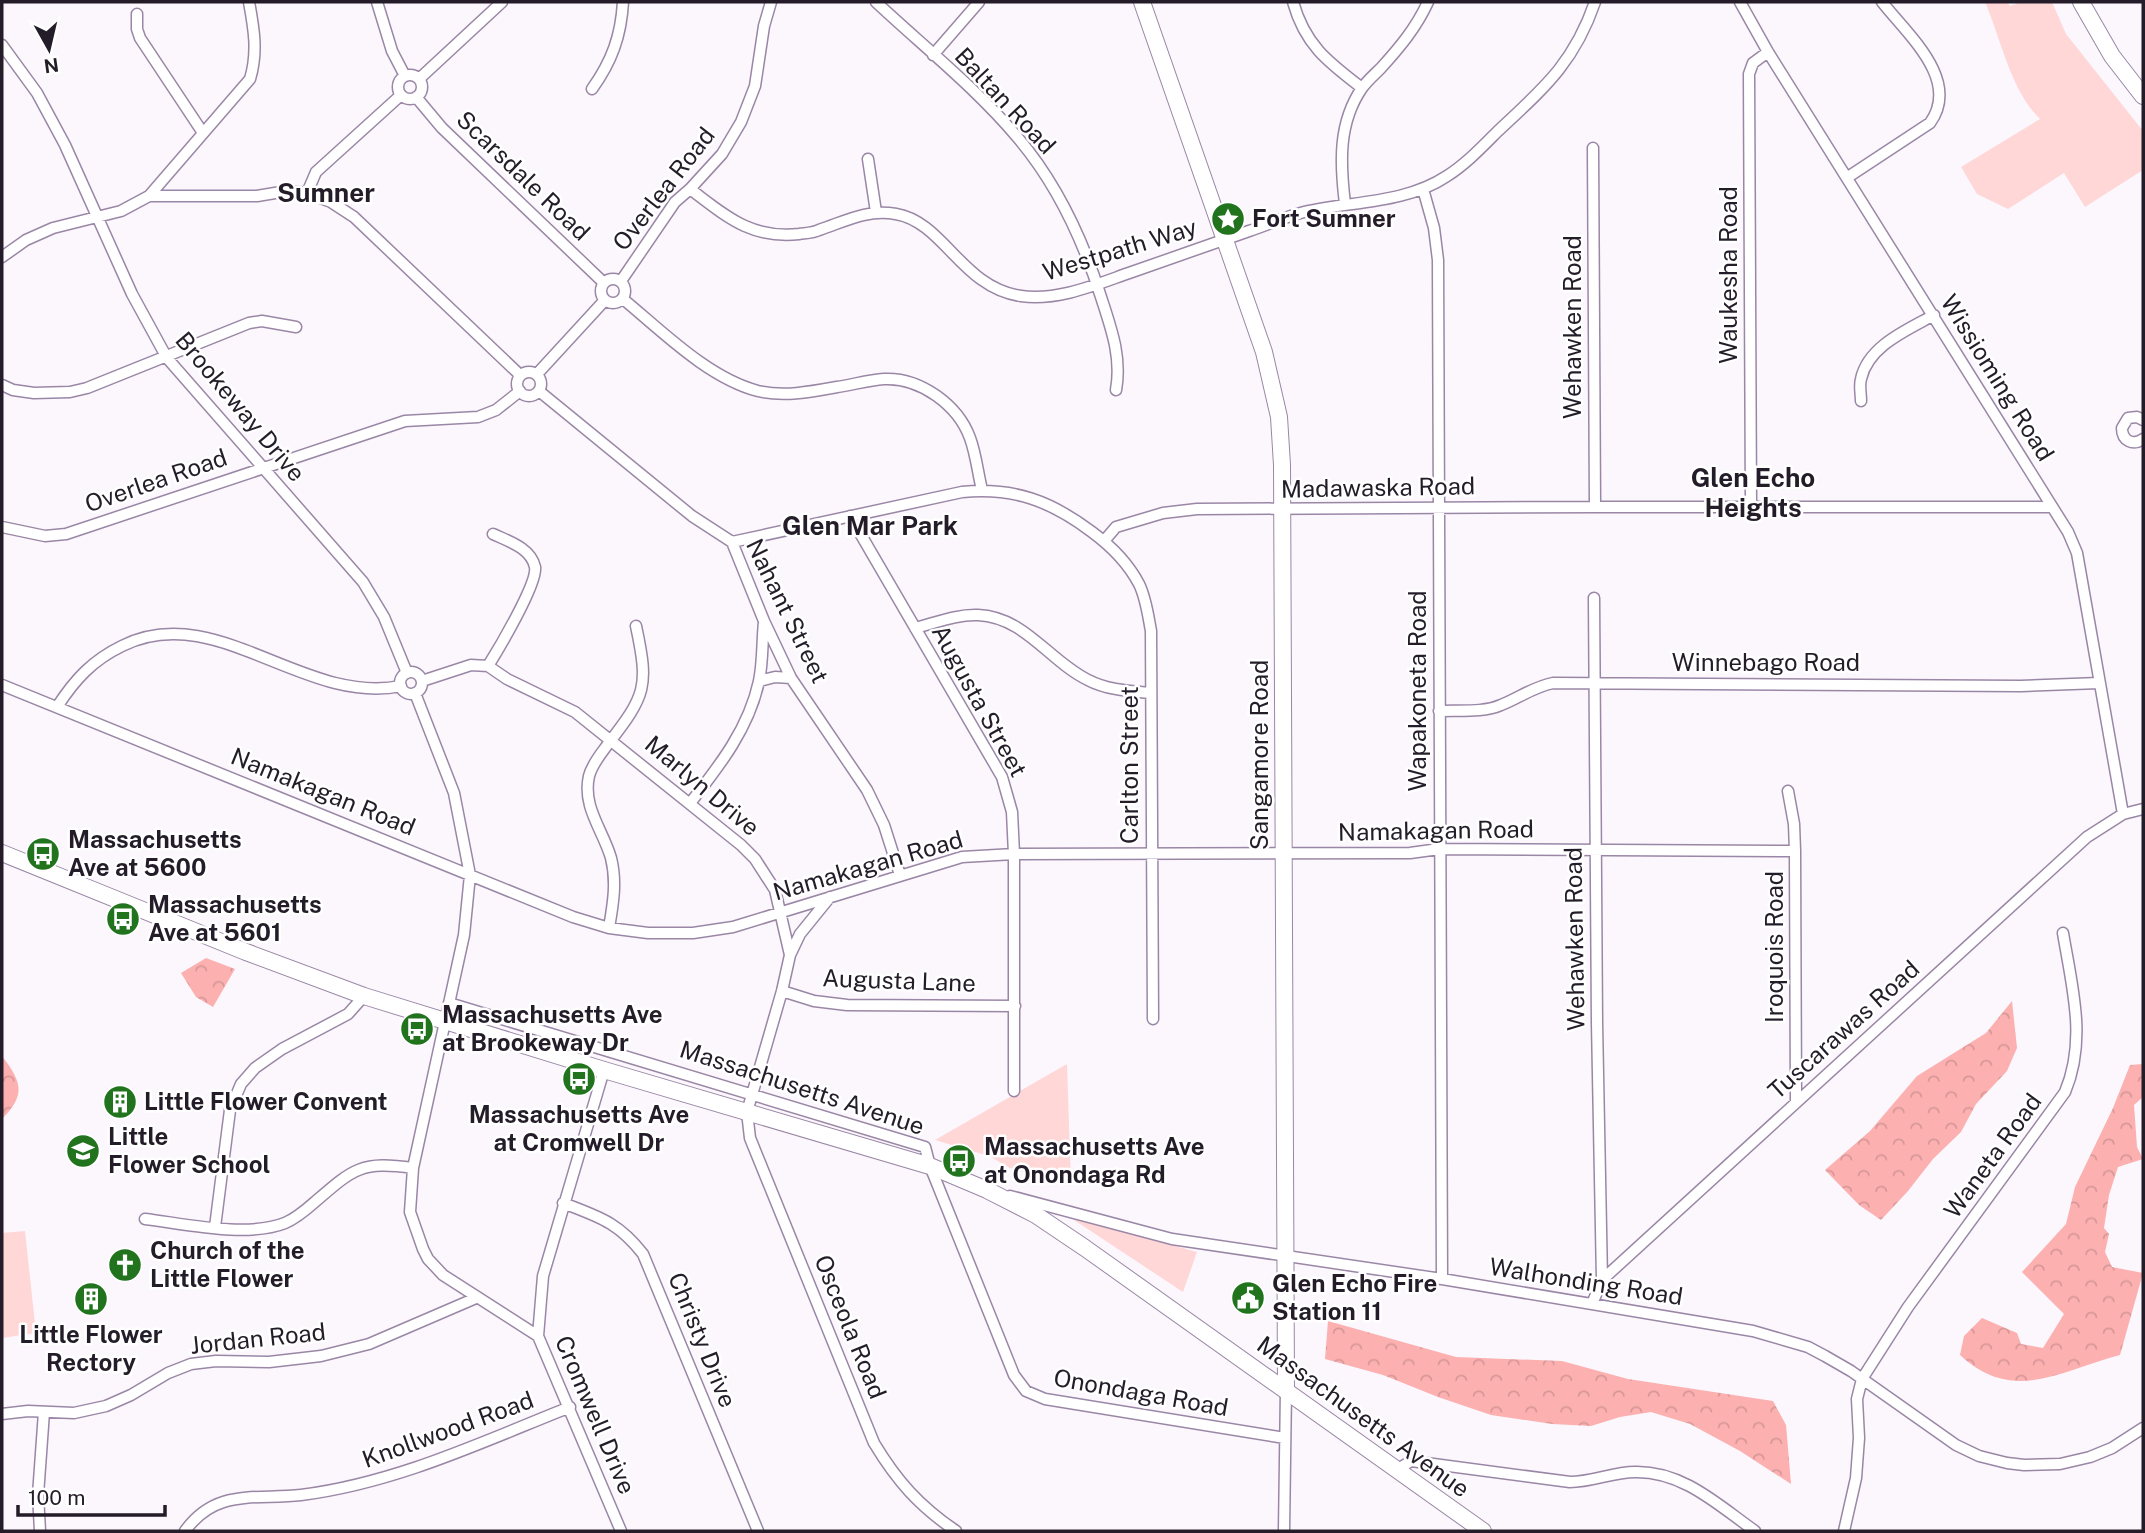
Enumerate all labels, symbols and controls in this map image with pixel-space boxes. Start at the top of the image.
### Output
north arrow [14,14,84,84]
street label: Baltan Road [950,41,1062,159]
text: N [42,54,60,78]
street label: Scarsdale Road [451,105,596,246]
street label: Overlea Road [606,121,720,256]
district label: Sumner [277,177,375,208]
street label: Waukesha Road [1714,186,1742,364]
place icon: Fort Sumner [1209,200,1247,238]
place label: Fort Sumner [1252,204,1396,232]
street label: Westpath Way [1039,212,1200,286]
street label: Wehawken Road [1558,235,1586,419]
street label: Wissioming Road [1935,289,2060,466]
street label: Brookeway Drive [170,326,311,487]
street label: Overlea Road [81,443,230,517]
district label: Glen Echo Heights [1691,462,1815,523]
street label: Madawaska Road [1281,471,1475,503]
district label: Glen Mar Park [782,510,958,541]
street label: Nahant Street [741,534,835,687]
street label: Wapakoneta Road [1403,590,1431,792]
street label: Augusta Street [927,620,1033,781]
street label: Winnebago Road [1672,648,1860,676]
street label: Sangamore Road [1245,660,1273,850]
street label: Carlton Street [1115,686,1143,844]
street label: Marlyn Drive [640,729,765,841]
street label: Namakagan Road [227,741,420,841]
street label: Namakagan Road [1338,814,1534,846]
place label: Massachusetts Ave at 5600 [68,825,242,881]
street label: Namakagan Road [770,825,966,906]
bus stop icon: Massachusetts Ave at 5600 [24,835,62,873]
street label: Wehawken Road [1558,847,1590,1031]
street label: Iroquois Road [1760,871,1788,1023]
place label: Massachusetts Ave at 5601 [148,890,322,946]
bus stop icon: Massachusetts Ave at 5601 [104,900,142,938]
street label: Tuscarawas Road [1762,954,1925,1104]
street label: Augusta Lane [822,963,976,997]
place label: Massachusetts Ave at Brookeway Dr [442,1000,663,1056]
bus stop icon: Massachusetts Ave at Brookeway Dr [398,1010,436,1048]
street label: Massachusetts Avenue [676,1034,928,1140]
bus stop icon: Massachusetts Ave at Cromwell Dr [560,1060,598,1098]
building icon: Little Flower Convent [101,1083,139,1121]
place label: Little Flower Convent [144,1087,388,1115]
street label: Waneta Road [1938,1088,2047,1223]
place label: Massachusetts Ave at Cromwell Dr [469,1100,689,1156]
place label: Little Flower School [108,1122,270,1178]
school or university icon: Little Flower School [64,1132,102,1170]
place label: Massachusetts Ave at Onondaga Rd [984,1132,1205,1188]
bus stop icon: Massachusetts Ave at Onondaga Rd [940,1142,978,1180]
place label: Church of the Little Flower [150,1236,305,1292]
church icon: Church of the Little Flower [106,1246,144,1284]
street label: Osceola Road [809,1251,893,1403]
street label: Walhonding Road [1487,1252,1685,1310]
street label: Christy Drive [663,1268,743,1411]
place label: Glen Echo Fire Station 11 [1272,1269,1437,1325]
public building icon: Glen Echo Fire Station 11 [1229,1279,1267,1317]
building icon: Little Flower Rectory [72,1280,110,1318]
street label: Jordan Road [189,1317,327,1359]
place label: Little Flower Rectory [19,1320,163,1376]
street label: Massachusetts Avenue [1252,1330,1475,1503]
street label: Cromwell Drive [550,1331,642,1498]
street label: Onondaga Road [1052,1363,1231,1421]
street label: Knollwood Road [358,1385,537,1473]
scale bar [18,1474,164,1518]
text: 100 m [28,1485,85,1510]

